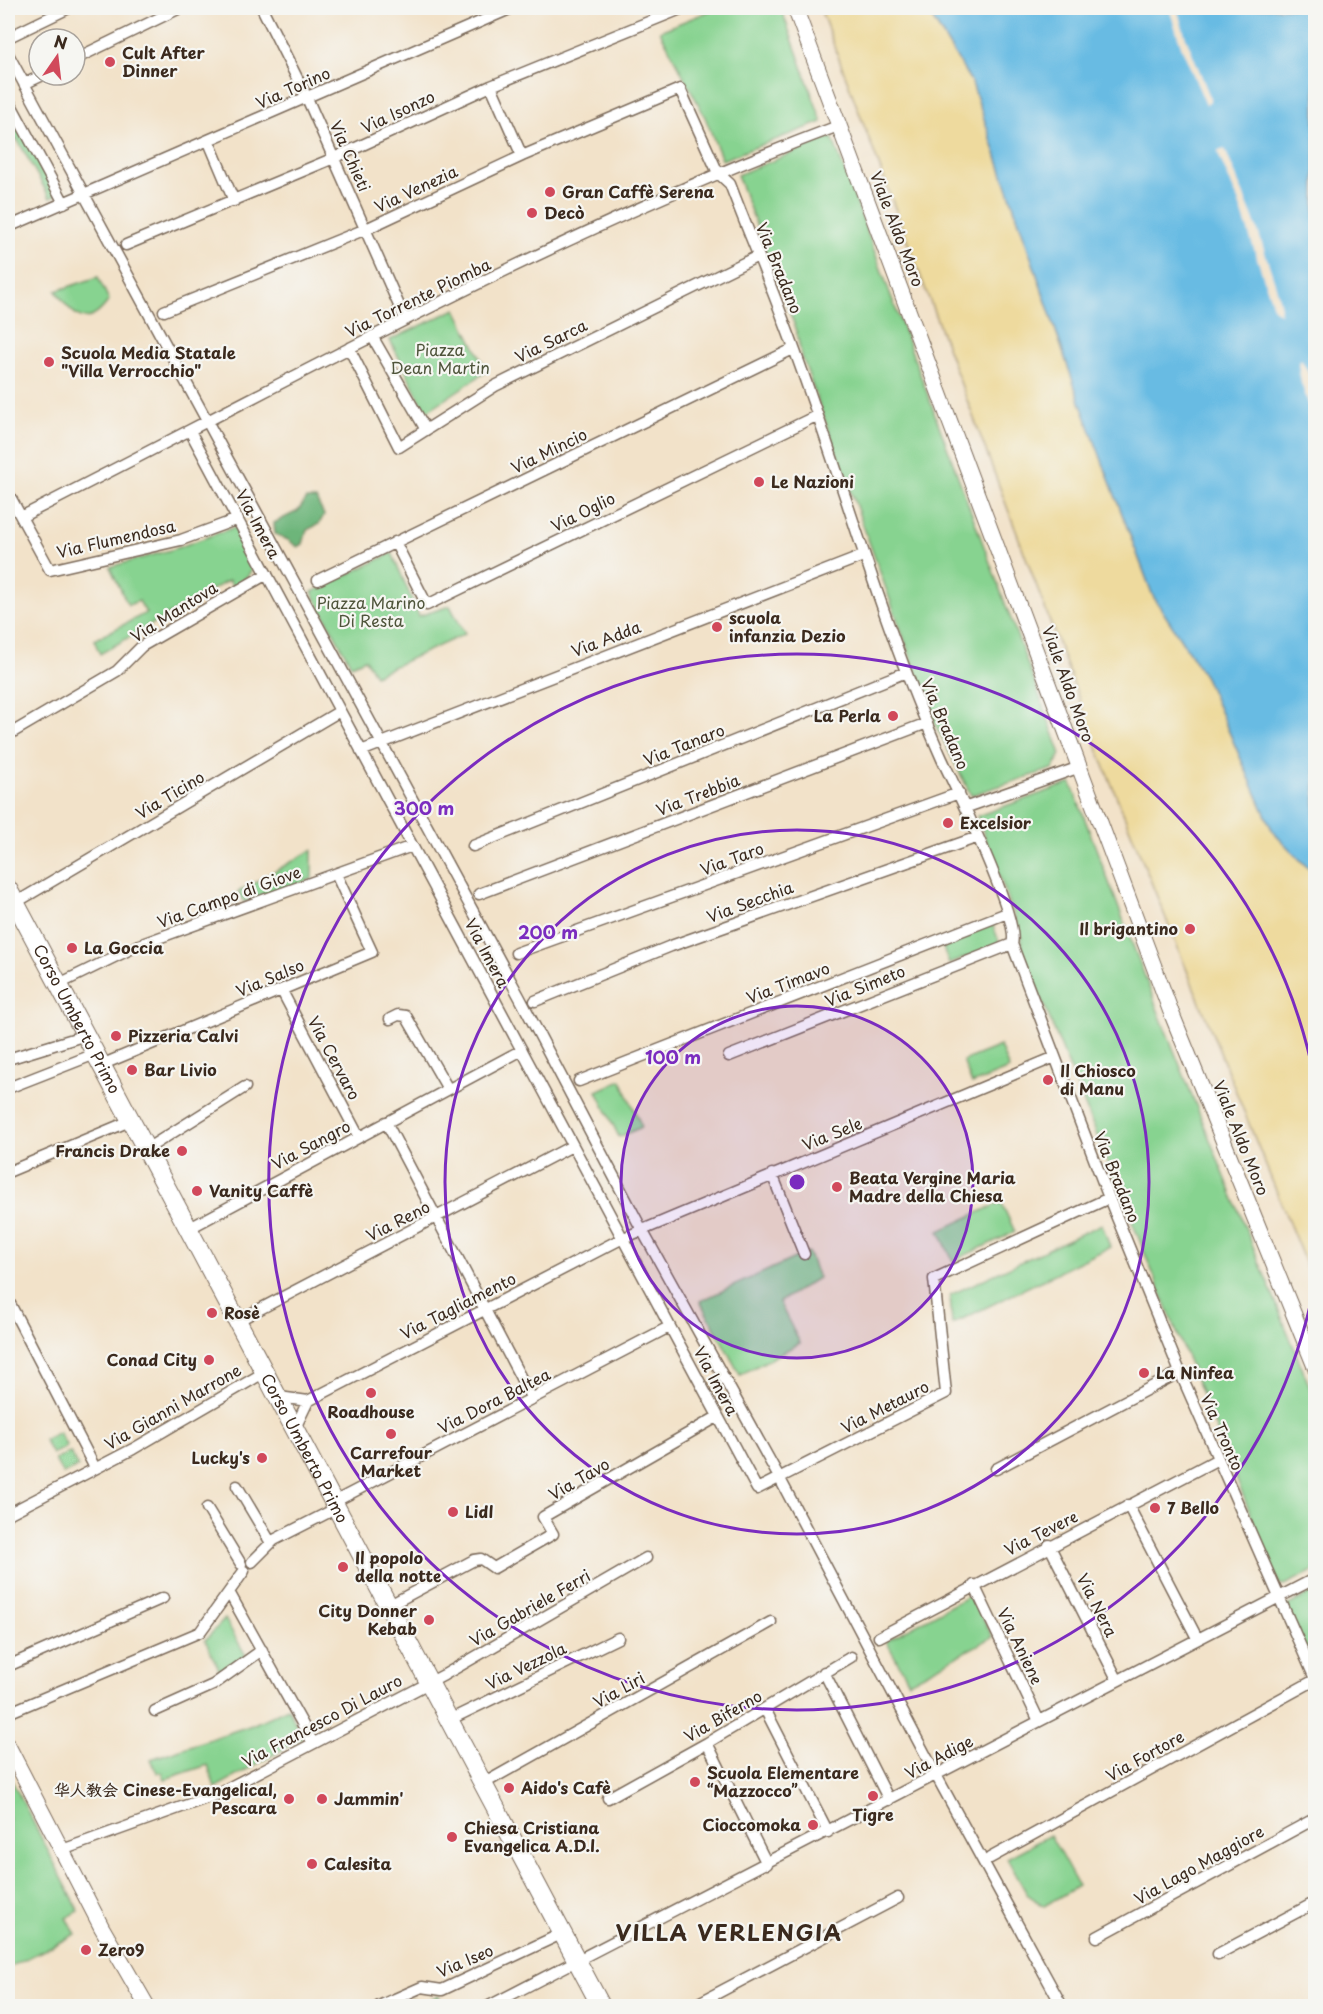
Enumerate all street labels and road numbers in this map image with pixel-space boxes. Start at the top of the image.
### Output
street label: Via Torino [252,60,334,114]
street label: Via Isonzo [357,84,438,139]
street label: Via Chieti [325,116,377,195]
street label: Via Venezia [370,158,461,218]
street label: Viale Aldo Moro [865,167,931,290]
street label: Via Bradano [751,218,809,317]
street label: Via Torrente Piomba [341,251,494,343]
street label: Via Sarca [510,312,591,368]
street label: Via Mincio [507,421,591,479]
street label: Via Imera [231,484,287,563]
street label: Via Oglio [546,485,619,537]
street label: Via Flumendosa [54,513,178,563]
street label: Via Mantova [125,575,222,648]
street label: Via Adda [568,614,644,662]
street label: Viale Aldo Moro [1037,622,1101,745]
street label: Via Bradano [916,674,976,773]
street label: Via Tanaro [639,717,728,771]
street label: Via Ticino [130,764,209,824]
street label: Via Trebbia [652,767,743,821]
street label: Via Taro [696,835,767,881]
street label: Via Campo di Giove [153,859,304,933]
street label: Via Secchia [703,874,796,928]
street label: Via Imera [460,913,516,992]
street label: Corso Umberto Primo [28,939,127,1098]
street label: Via Salso [232,952,307,1002]
street label: Via Timavo [743,955,833,1009]
street label: Via Simeto [821,958,908,1012]
street label: Via Cervaro [303,1011,367,1104]
street label: Viale Aldo Moro [1208,1076,1276,1199]
street label: Via Sele [798,1110,865,1156]
street label: Via Sangro [267,1113,354,1175]
street label: Via Bradano [1089,1127,1147,1226]
street label: Via Reno [361,1194,434,1246]
street label: Via Tagliamento [396,1266,520,1345]
street label: Via Imera [689,1341,745,1420]
street label: Via Gianni Marrone [100,1357,245,1455]
street label: Via Dora Baltea [433,1361,554,1439]
street label: Corso Umberto Primo [256,1369,355,1527]
street label: Via Metauro [836,1374,933,1439]
street label: Via Tronto [1195,1389,1251,1474]
street label: Via Tavo [544,1451,614,1505]
street label: Via Tevere [1000,1503,1081,1561]
street label: Via Gabriele Ferri [465,1563,594,1652]
street label: Via Nera [1072,1569,1124,1641]
street label: Via Aniene [992,1603,1050,1688]
street label: Via Vezzola [481,1635,570,1695]
street label: Via Liri [588,1665,649,1713]
street label: Via Francesco Di Lauro [237,1668,406,1773]
street label: Via Biferno [679,1683,766,1747]
street label: Via Fortore [1101,1724,1188,1787]
street label: Via Adige [900,1728,977,1784]
street label: Via Lago Maggiore [1129,1818,1268,1910]
street label: Via Iseo [433,1937,497,1983]

